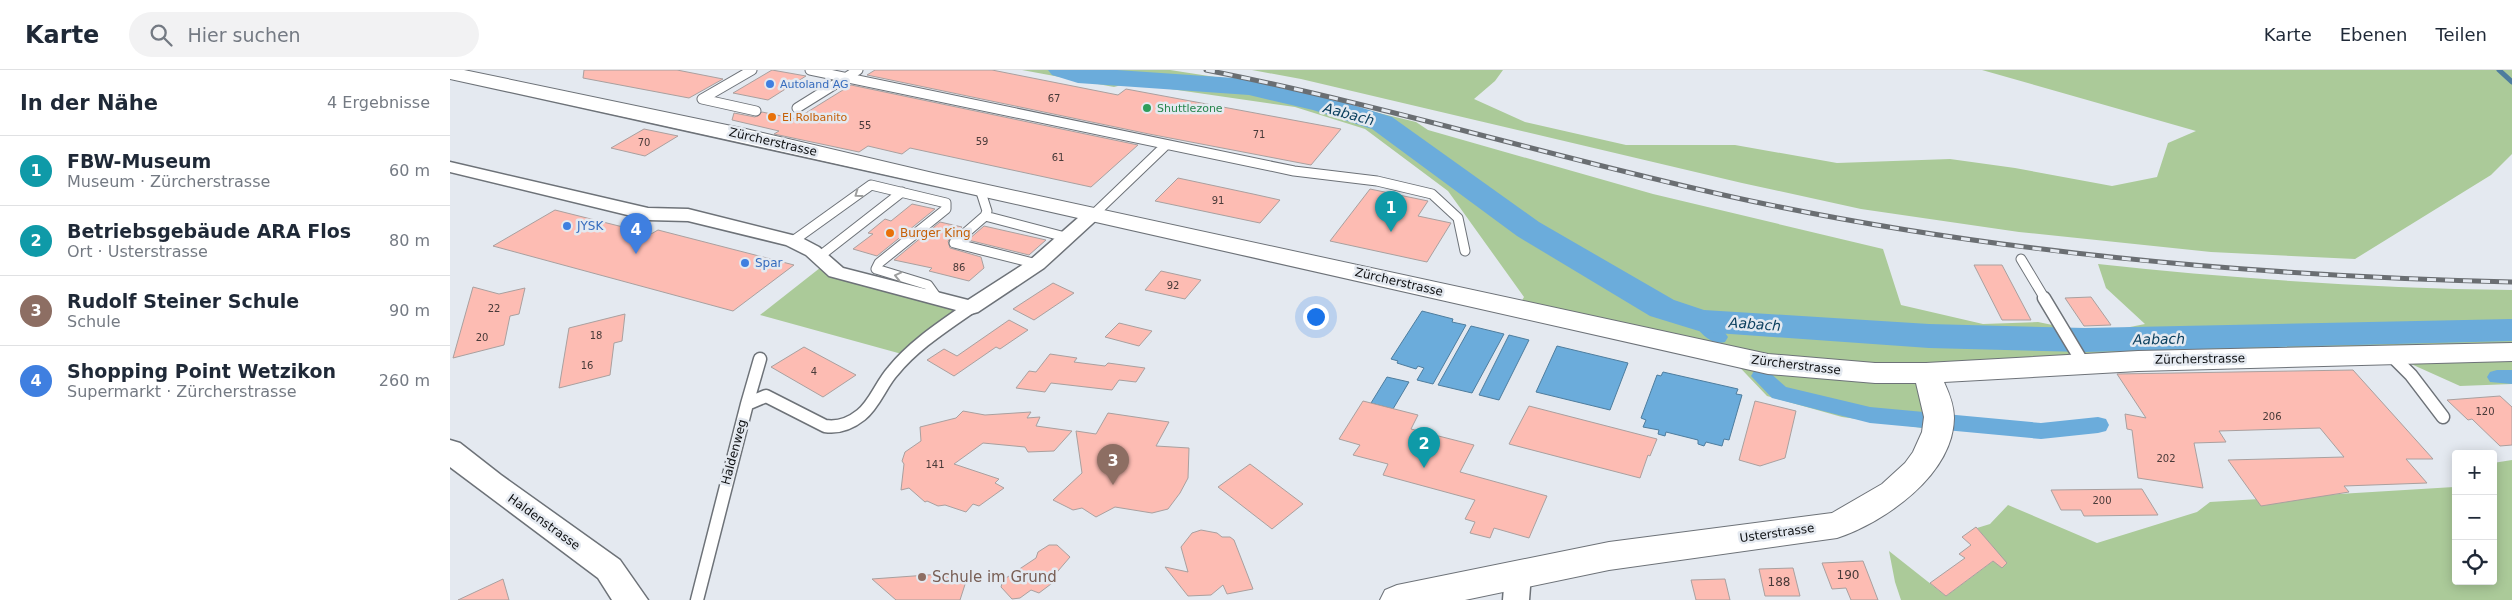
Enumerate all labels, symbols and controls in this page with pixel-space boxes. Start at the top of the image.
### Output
search box [129,12,479,57]
text: Karte [25,21,99,49]
icon: search [147,21,175,49]
text: Hier suchen [187,24,301,46]
text: Karte [2264,24,2312,45]
text: Ebenen [2340,24,2408,45]
text: Teilen [2436,24,2487,45]
marker: Autoland AG [764,78,776,90]
place label: Autoland AG [780,78,849,91]
text: In der Nähe [20,91,158,115]
text: 4 Ergebnisse [327,93,430,112]
house number: 67 [1048,93,1060,104]
water label: Aabach [1321,99,1376,128]
marker: Shuttlezone [1141,102,1153,114]
place label: Shuttlezone [1157,102,1223,115]
marker: El Rolbanito [766,111,778,123]
place label: El Rolbanito [782,111,848,124]
house number: 55 [859,120,871,131]
street label: Zürcherstrasse [728,125,818,159]
house number: 71 [1253,129,1265,140]
house number: 59 [976,136,988,147]
house number: 70 [638,137,650,148]
text: FBW-Museum [67,150,211,172]
house number: 61 [1052,152,1064,163]
text: 1 [30,161,42,180]
text: 60 m [389,161,430,180]
text: Museum · Zürcherstrasse [67,172,270,191]
one-way arrow [854,188,864,197]
pin: 1 [1375,191,1407,232]
house number: 91 [1212,195,1224,206]
pin: 4 [620,213,652,254]
place label: JYSK [576,219,604,233]
text: Betriebsgebäude ARA Flos [67,220,351,242]
marker: JYSK [561,220,573,232]
place label: Burger King [900,226,971,240]
marker: Burger King [884,227,896,239]
text: 2 [30,231,42,250]
text: 80 m [389,231,430,250]
text: Ort · Usterstrasse [67,242,208,261]
place label: Spar [755,256,783,270]
marker: Spar [739,257,751,269]
house number: 86 [953,262,965,273]
street label: Zürcherstrasse [1354,265,1444,299]
one-way arrow [893,271,902,282]
house number: 92 [1167,280,1179,291]
text: Rudolf Steiner Schule [67,290,299,312]
text: 3 [30,301,42,320]
text: 90 m [389,301,430,320]
house number: 22 [488,303,500,314]
your location [1303,304,1329,330]
text: Schule [67,312,121,331]
water label: Aabach [1727,314,1782,334]
house number: 18 [590,330,602,341]
water label: Aabach [2132,331,2185,347]
house number: 20 [476,332,488,343]
street label: Zürcherstrasse [2155,351,2245,367]
street label: Zürcherstrasse [1750,353,1842,377]
text: Shopping Point Wetzikon [67,360,336,382]
house number: 16 [581,360,593,371]
house number: 4 [811,366,817,377]
text: 4 [30,371,42,390]
text: 260 m [379,371,430,390]
text: Supermarkt · Zürcherstrasse [67,382,297,401]
house number: 120 [2475,406,2495,417]
house number: 206 [2262,411,2282,422]
street label: Haldenweg [719,418,749,486]
pin: 2 [1408,427,1440,468]
pin: 3 [1097,444,1129,485]
map controls [2452,450,2497,585]
button: + [2452,450,2497,495]
house number: 202 [2156,453,2176,464]
house number: 141 [925,459,945,470]
street label: Haldenstrasse [505,491,583,553]
house number: 200 [2092,495,2112,506]
button: − [2452,495,2497,540]
street label: Usterstrasse [1739,521,1815,545]
button: locate [2452,540,2497,585]
place label: Schule im Grund [932,568,1057,586]
house number: 190 [1837,568,1859,582]
marker: Schule im Grund [916,571,928,583]
house number: 188 [1768,575,1790,589]

